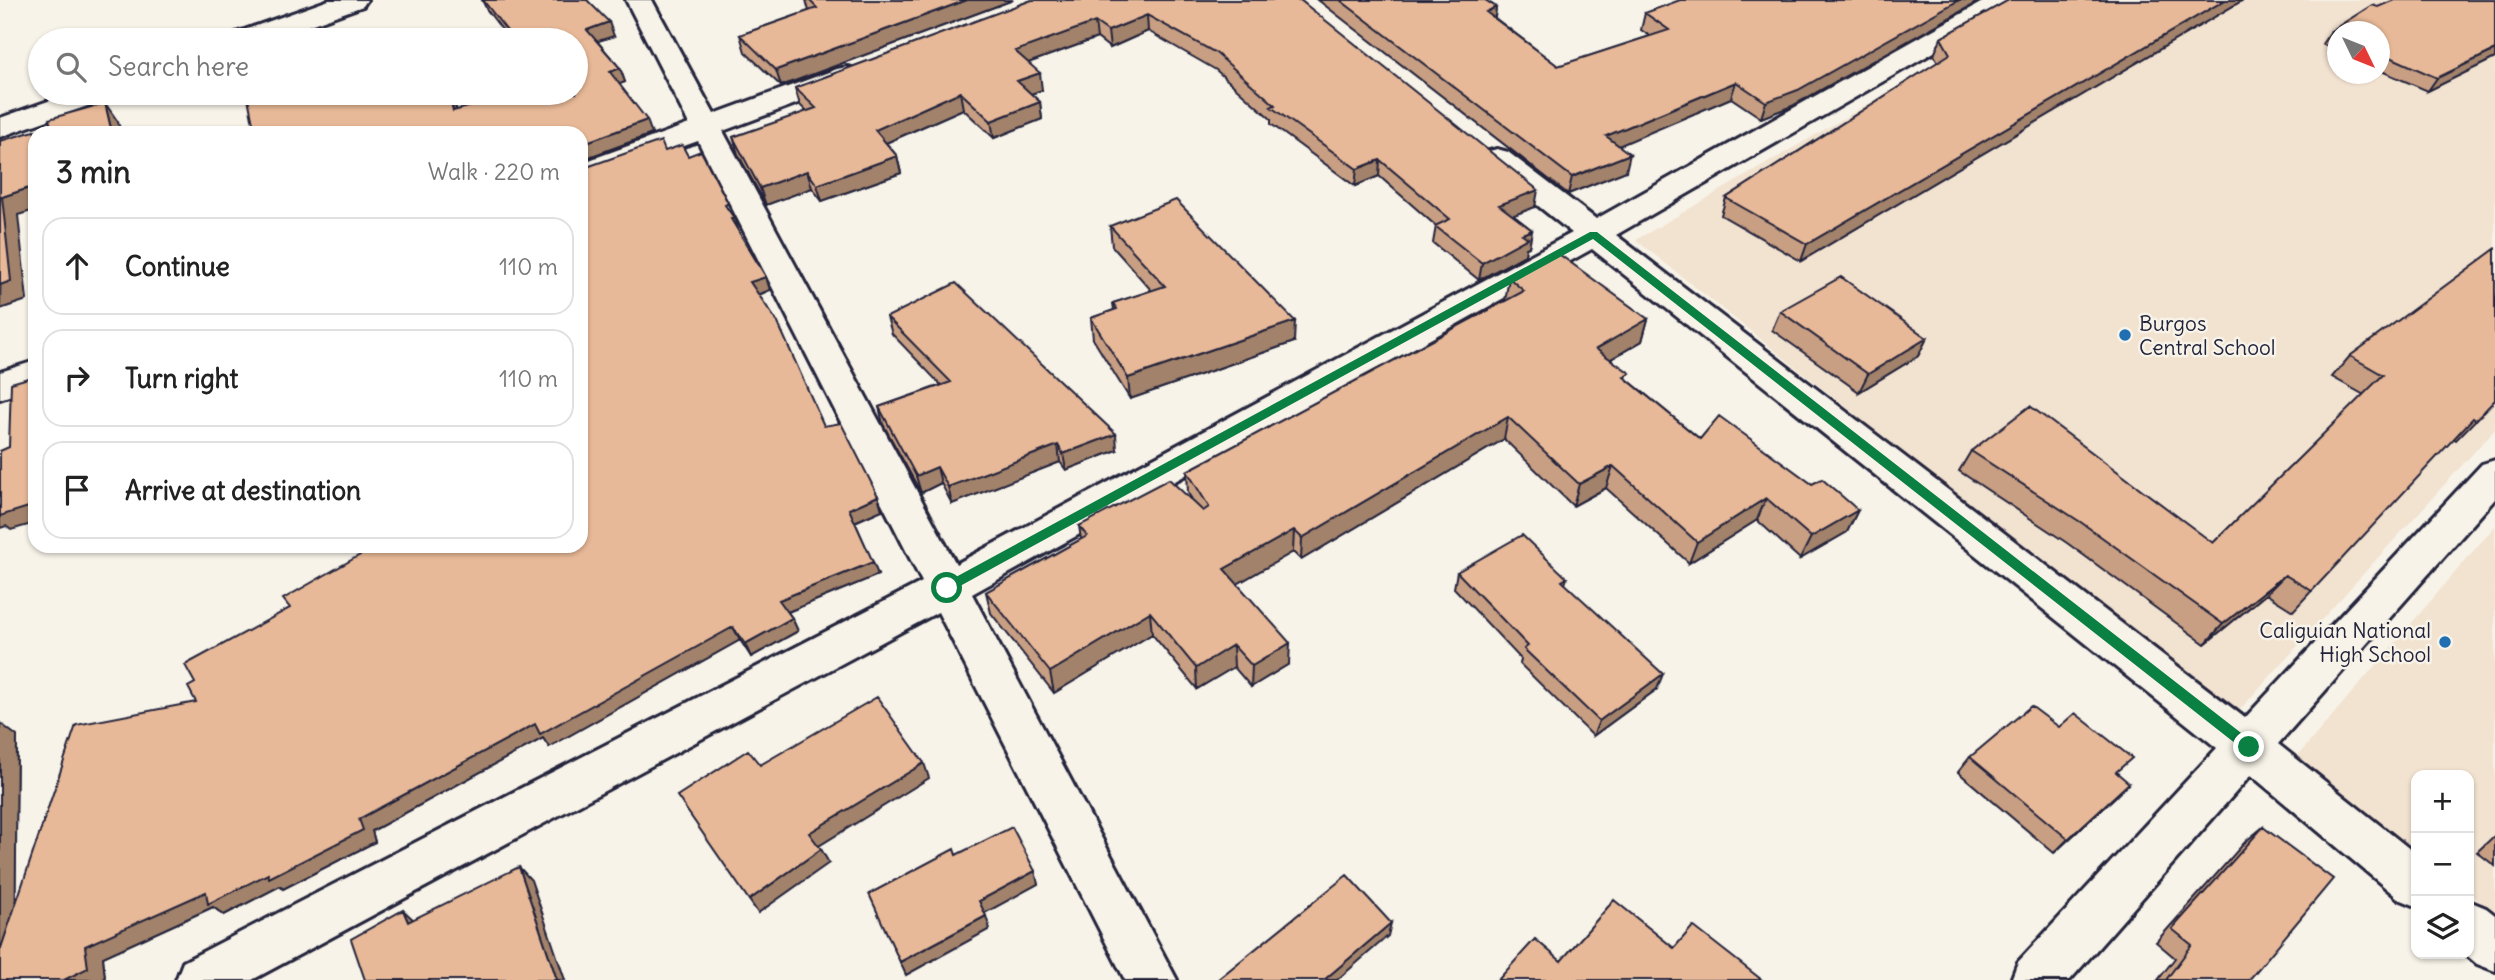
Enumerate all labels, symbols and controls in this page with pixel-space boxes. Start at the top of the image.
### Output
north arrow [2327,21,2390,84]
search box [28,28,588,105]
icon: search [52,48,90,86]
text: Search here [108,50,249,83]
text: 3 min [56,153,131,191]
text: Walk · 220 m [428,157,560,186]
icon: ahead [58,247,96,285]
text: Continue [125,250,230,283]
text: 110 m [499,252,558,281]
place label: Burgos Central School [2139,310,2275,361]
marker: Burgos Central School [2117,327,2133,343]
icon: right [58,359,96,397]
text: Turn right [125,362,238,395]
text: 110 m [499,364,558,393]
icon: arrive [58,471,96,509]
text: Arrive at destination [125,474,361,507]
route start [931,572,962,603]
place label: Caliguian National High School [2259,617,2431,668]
marker: Caliguian National High School [2437,634,2453,650]
route end [2233,731,2264,762]
map controls [2411,770,2474,959]
button: + [2411,770,2474,833]
button: − [2411,833,2474,896]
button: layers [2411,896,2474,959]

